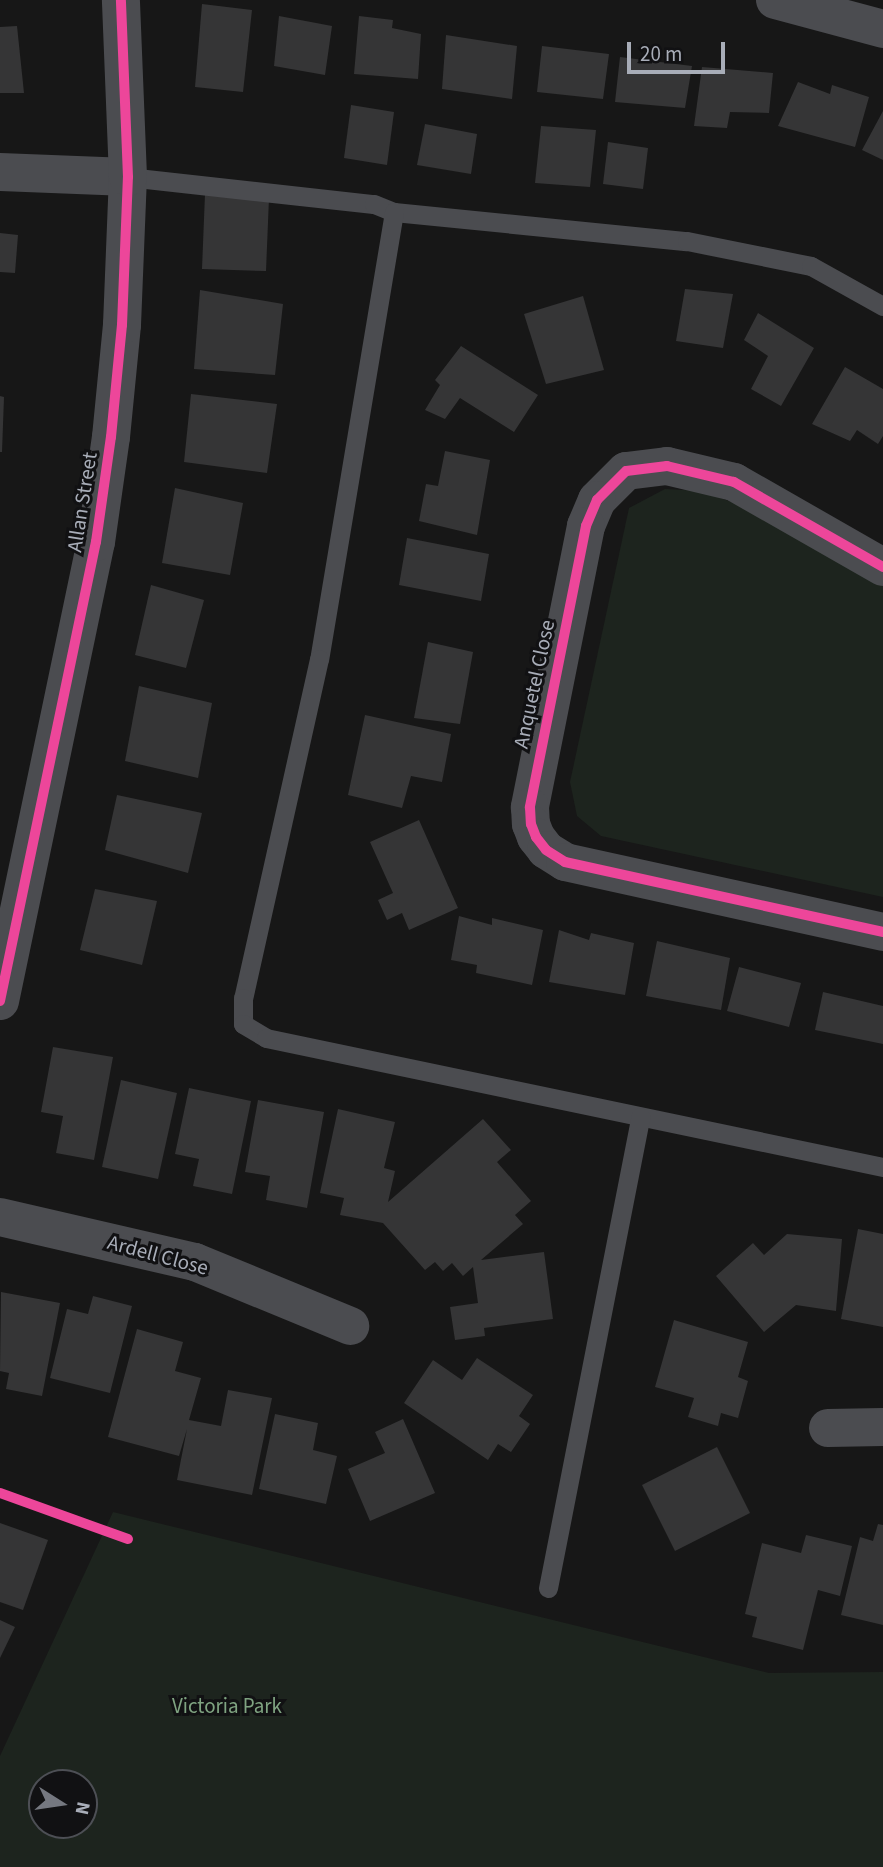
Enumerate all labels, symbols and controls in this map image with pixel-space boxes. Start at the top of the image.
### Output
scale bar [631,28,729,72]
text: 20 m [640,39,682,69]
street label: Allan Street [62,450,102,554]
street label: Anquetel Close [508,617,560,751]
street label: Ardell Close [105,1229,211,1281]
park label: Victoria Park [172,1693,282,1719]
north arrow [28,1769,98,1839]
text: N [68,1799,97,1817]

